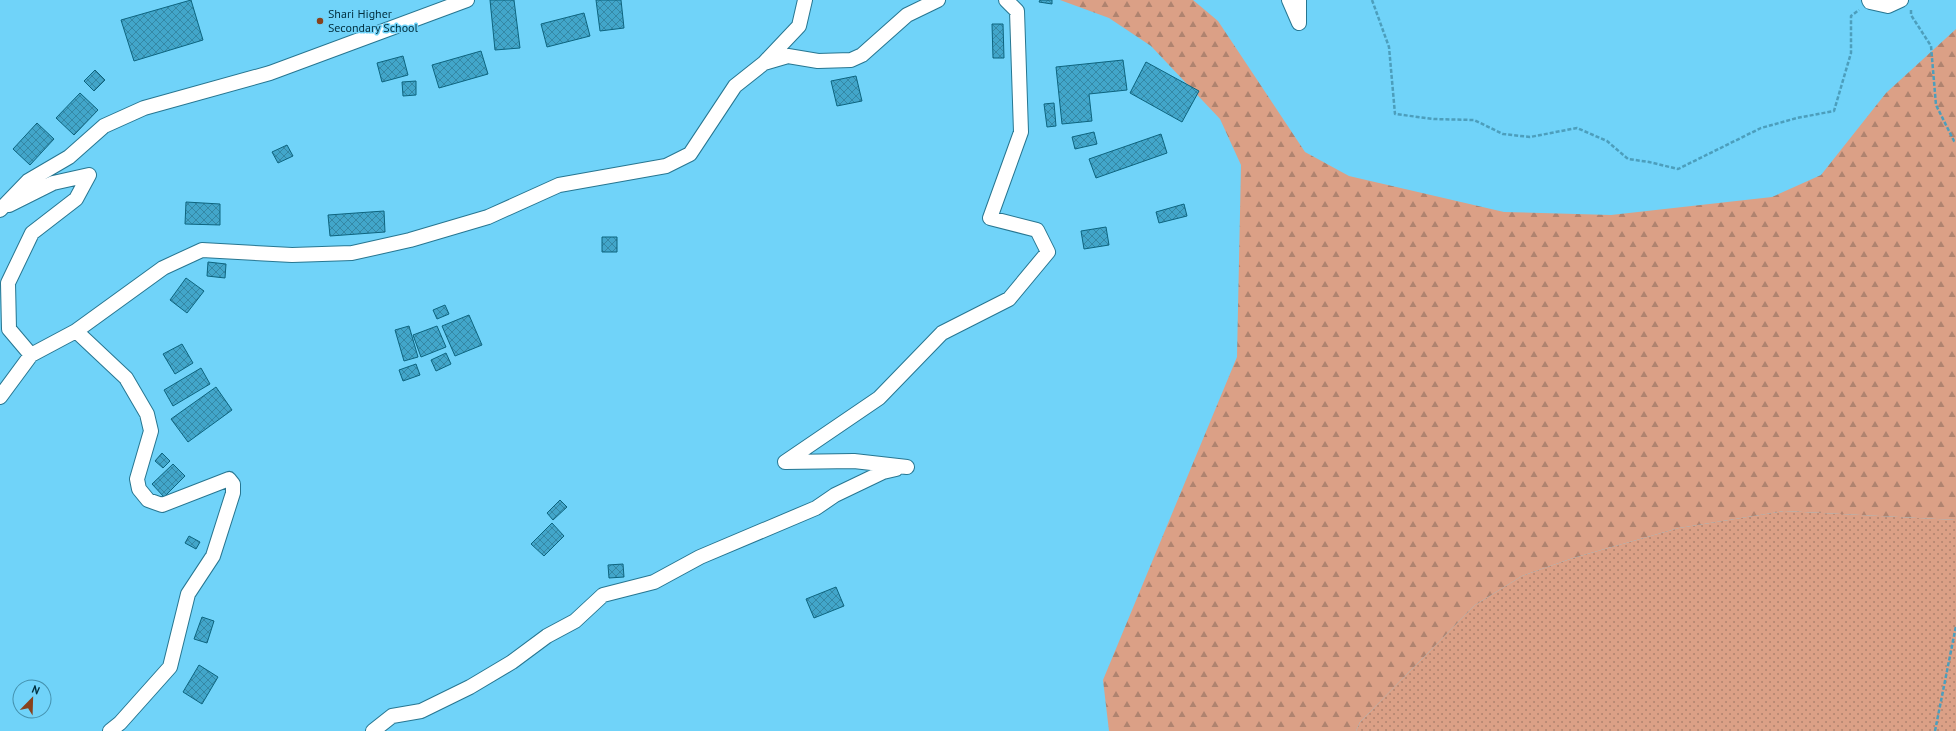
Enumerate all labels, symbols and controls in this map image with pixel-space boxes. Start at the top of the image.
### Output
place label: Shari Higher Secondary School [328,6,419,35]
marker: Shari Higher Secondary School [315,16,325,26]
north arrow [12,679,52,719]
text: N [30,682,42,698]

